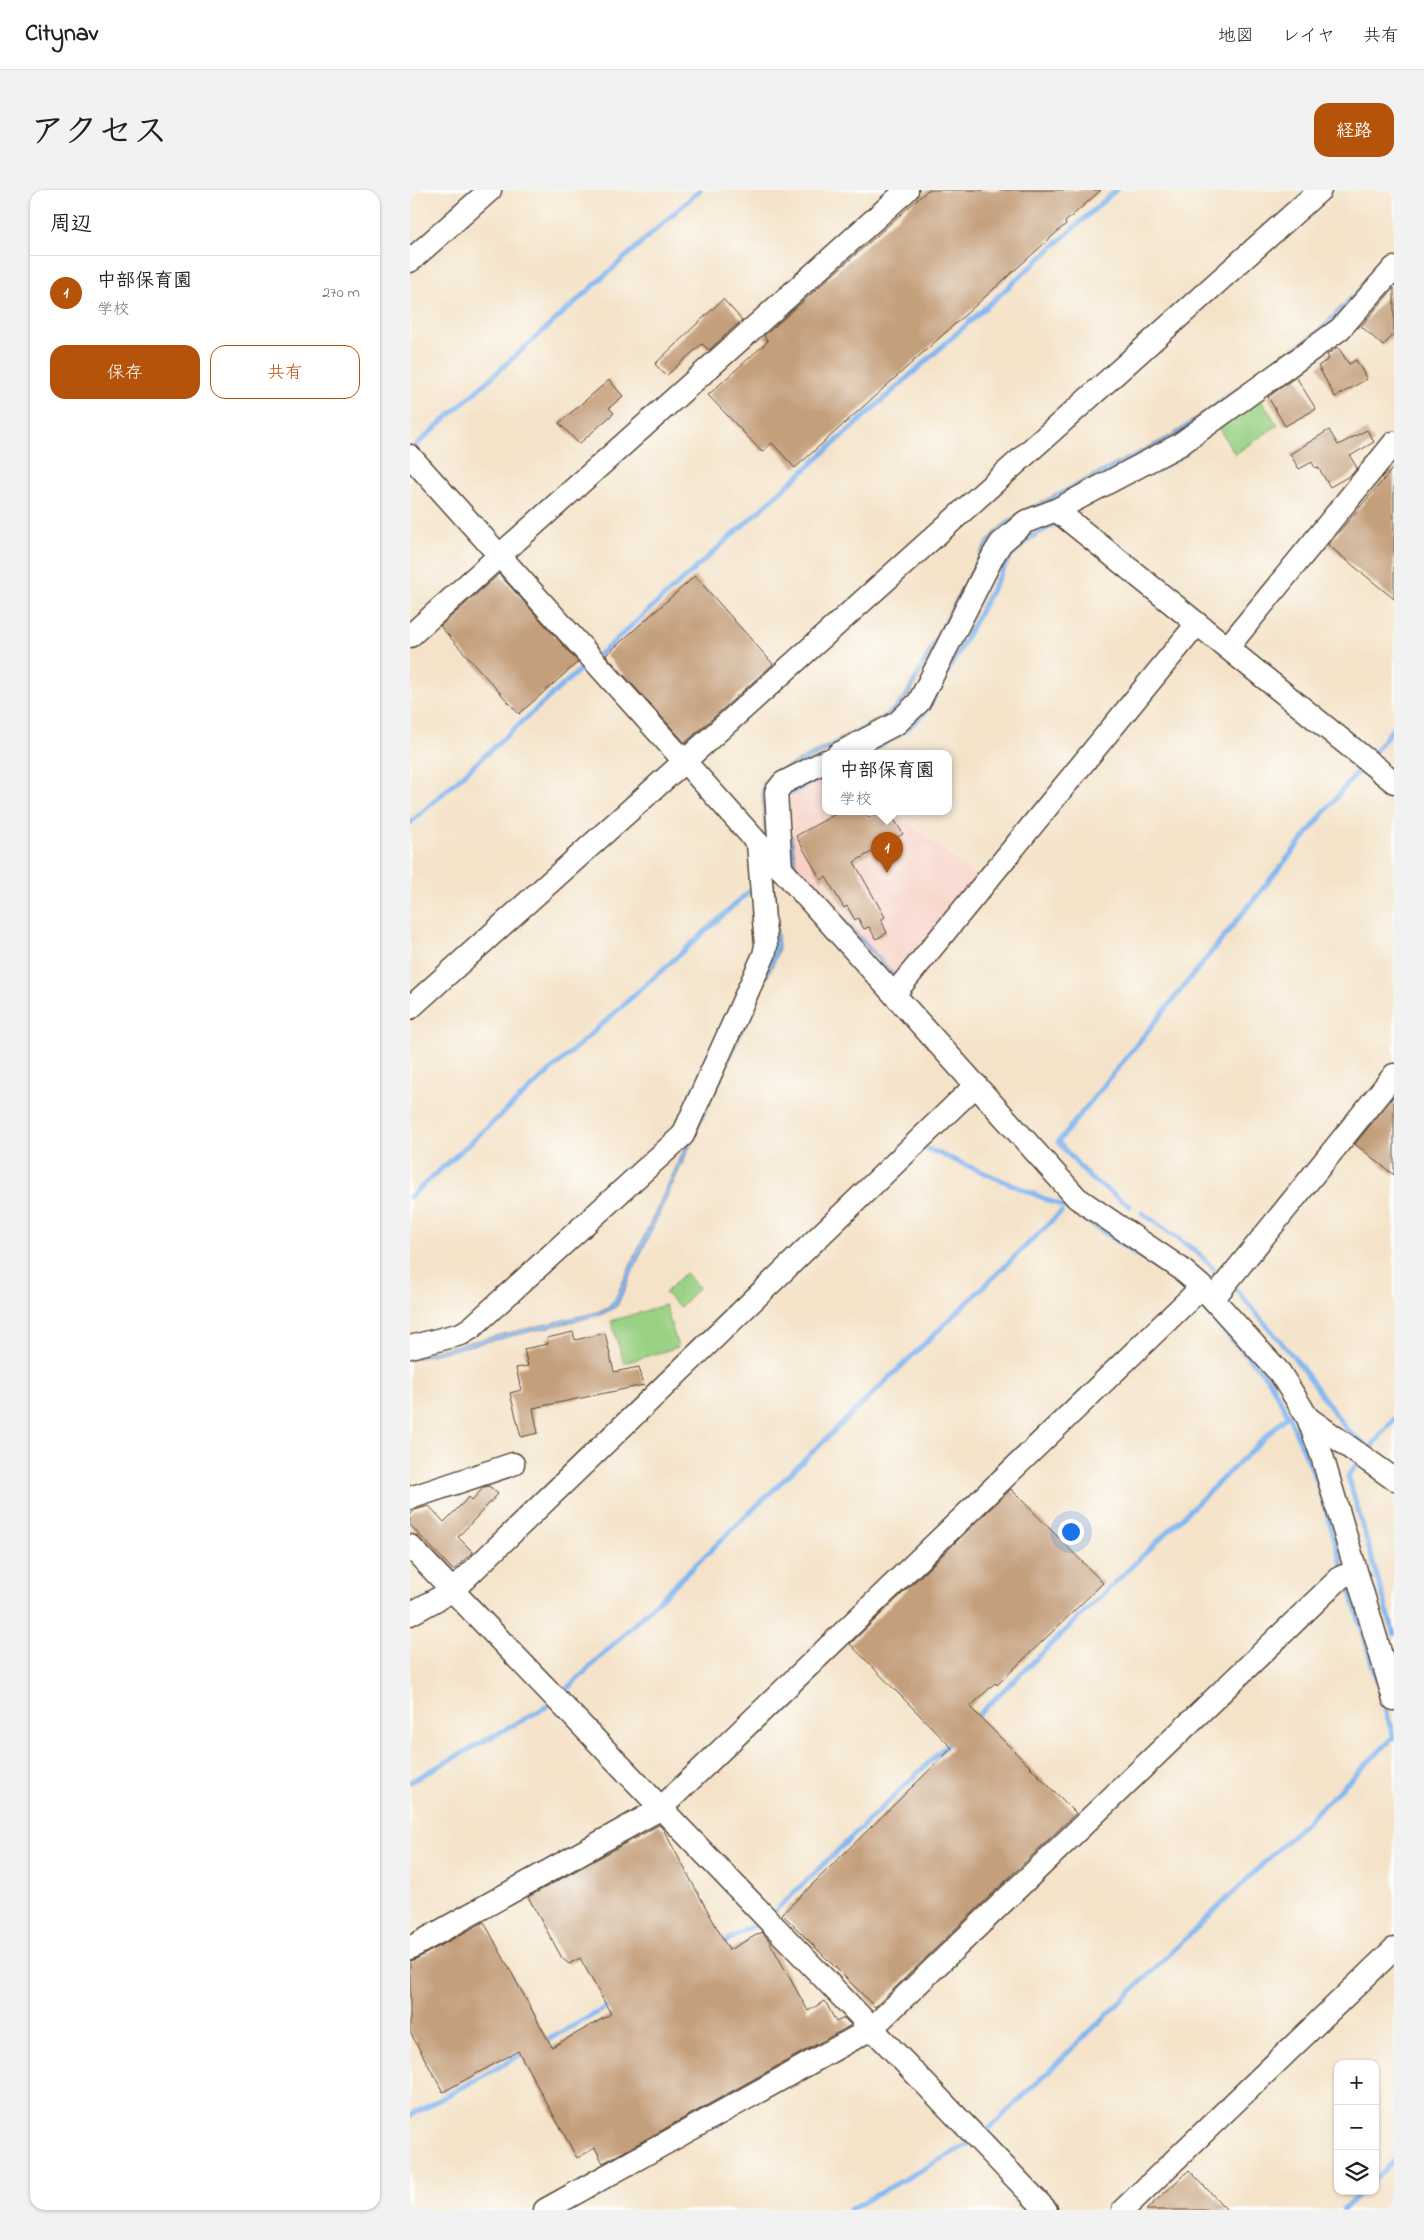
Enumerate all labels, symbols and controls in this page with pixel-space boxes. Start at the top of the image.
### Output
text: Citynav [25,17,98,52]
text: 地図 [1218,24,1254,50]
text: レイヤ [1282,24,1335,50]
text: 共有 [1363,24,1399,50]
button: 経路 [1314,103,1394,157]
text: アクセス [30,108,168,159]
text: 周辺 [50,210,92,240]
text: 中部保育園 [97,268,192,295]
text: 1 [63,281,69,305]
text: 270 m [322,281,360,305]
text: 学校 [97,298,129,322]
button: 保存 [50,345,200,399]
button: 共有 [210,345,360,399]
popup [822,750,952,815]
text: 中部保育園 [839,758,935,785]
text: 学校 [839,788,872,812]
pin: 1 [871,832,903,873]
your location [1058,1519,1084,1545]
map controls [1334,2060,1379,2195]
button: + [1334,2060,1379,2105]
button: − [1334,2105,1379,2150]
button: layers [1334,2150,1379,2195]

